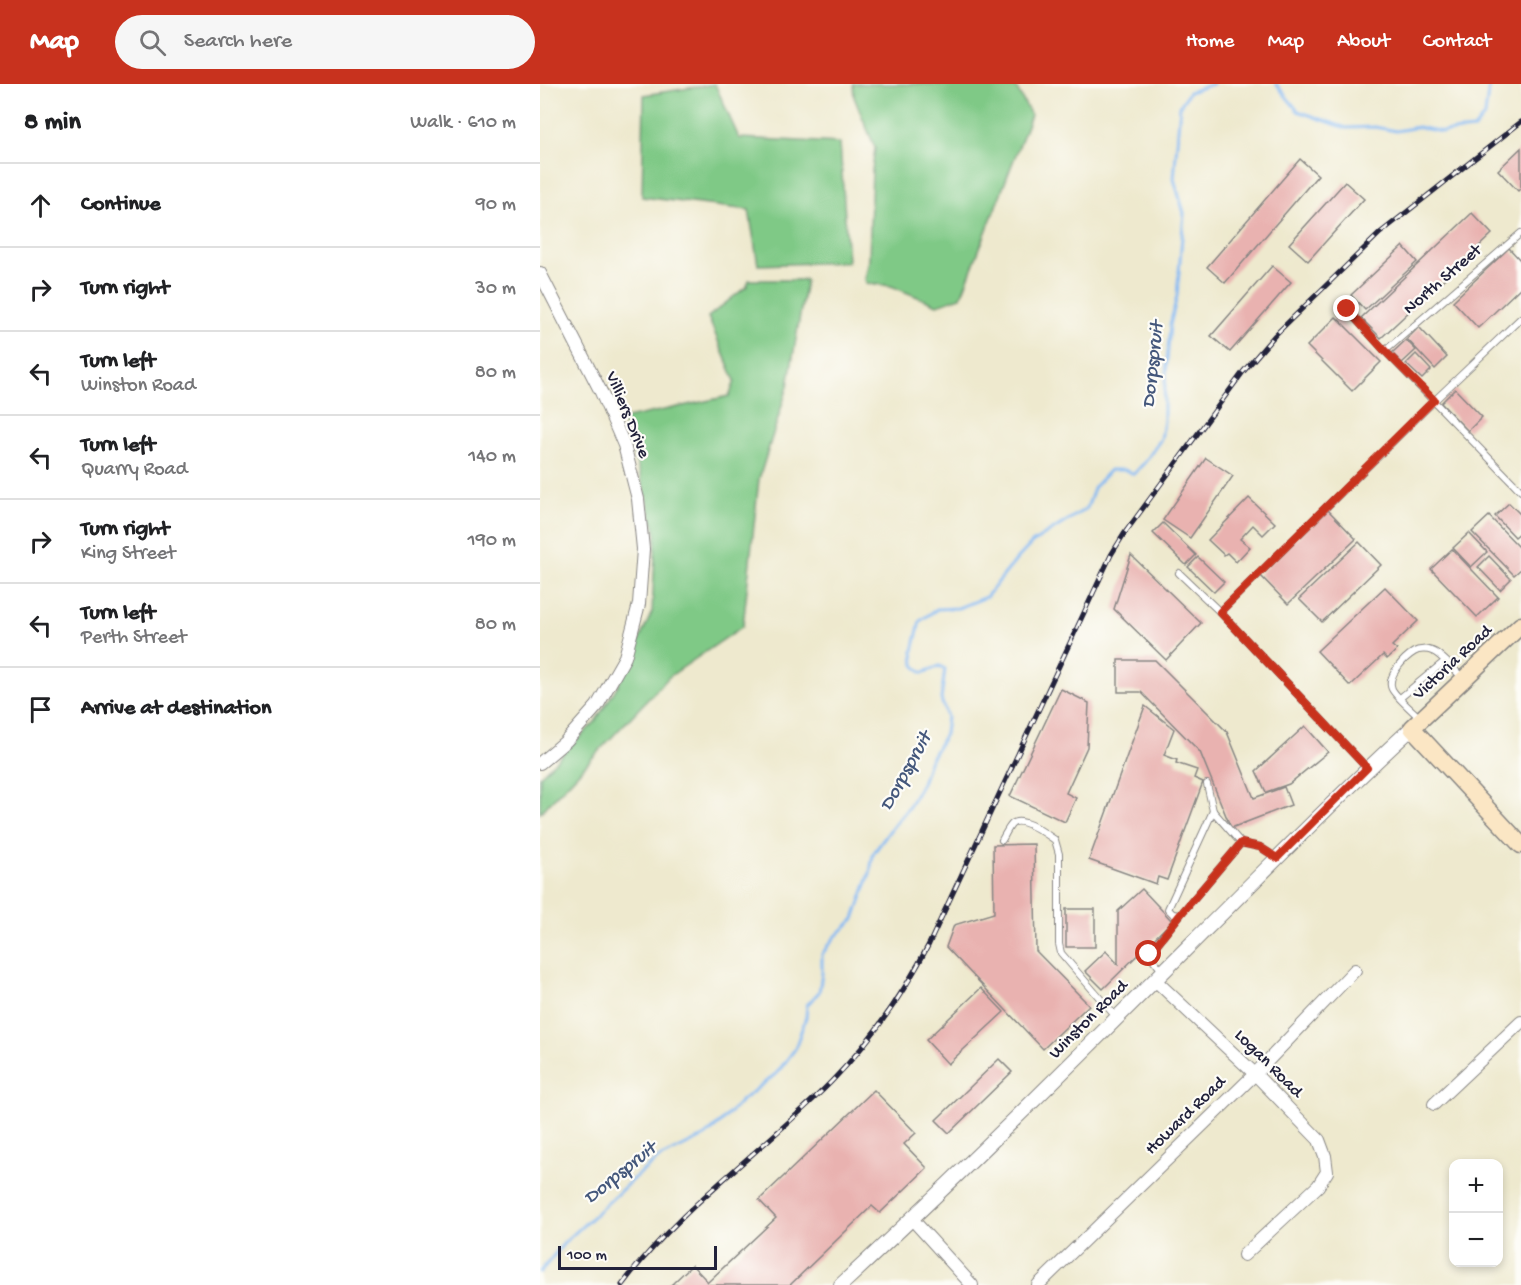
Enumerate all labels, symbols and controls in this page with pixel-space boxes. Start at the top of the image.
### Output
search box [115,15,535,69]
text: Map [30,26,79,59]
icon: search [136,26,169,59]
text: Search here [184,29,292,55]
text: Home [1186,30,1234,55]
text: Map [1267,30,1304,55]
text: About [1337,30,1390,55]
text: Contact [1423,30,1491,55]
text: 8 min [24,108,81,139]
text: Walk · 610 m [410,112,516,135]
icon: ahead [24,189,57,222]
text: Continue [81,192,161,218]
text: 90 m [476,194,516,217]
street label: North Street [1400,239,1488,320]
icon: right [24,273,57,306]
text: Turn right [81,276,169,302]
text: 30 m [475,278,516,301]
route end [1333,295,1359,321]
water label: Dorpspruit [1138,317,1170,409]
text: Turn left [81,349,155,375]
icon: left [24,357,57,390]
text: 80 m [475,362,516,385]
street label: Villiers Drive [600,368,654,462]
text: Winston Road [81,375,196,398]
text: Turn left [81,433,155,459]
icon: left [24,441,57,474]
text: 140 m [468,446,516,469]
text: Quarry Road [81,459,187,482]
text: Turn right [81,517,169,543]
icon: right [24,525,57,558]
text: 190 m [468,530,516,553]
text: King Street [81,543,175,566]
text: Turn left [81,601,155,627]
icon: left [24,609,57,642]
text: 80 m [475,614,516,637]
street label: Victoria Road [1408,620,1498,706]
text: Perth Street [81,627,186,650]
icon: arrive [24,693,57,726]
text: Arrive at destination [81,696,271,722]
water label: Dorpspruit [876,725,940,815]
route start [1135,940,1161,966]
street label: Winston Road [1045,975,1134,1064]
street label: Logan Road [1229,1025,1308,1104]
street label: Howard Road [1141,1071,1232,1160]
water label: Dorpspruit [580,1135,665,1210]
map controls [1449,1159,1503,1267]
button: + [1449,1159,1503,1213]
button: − [1449,1213,1503,1267]
scale bar [558,1243,717,1270]
text: 100 m [567,1247,607,1266]

